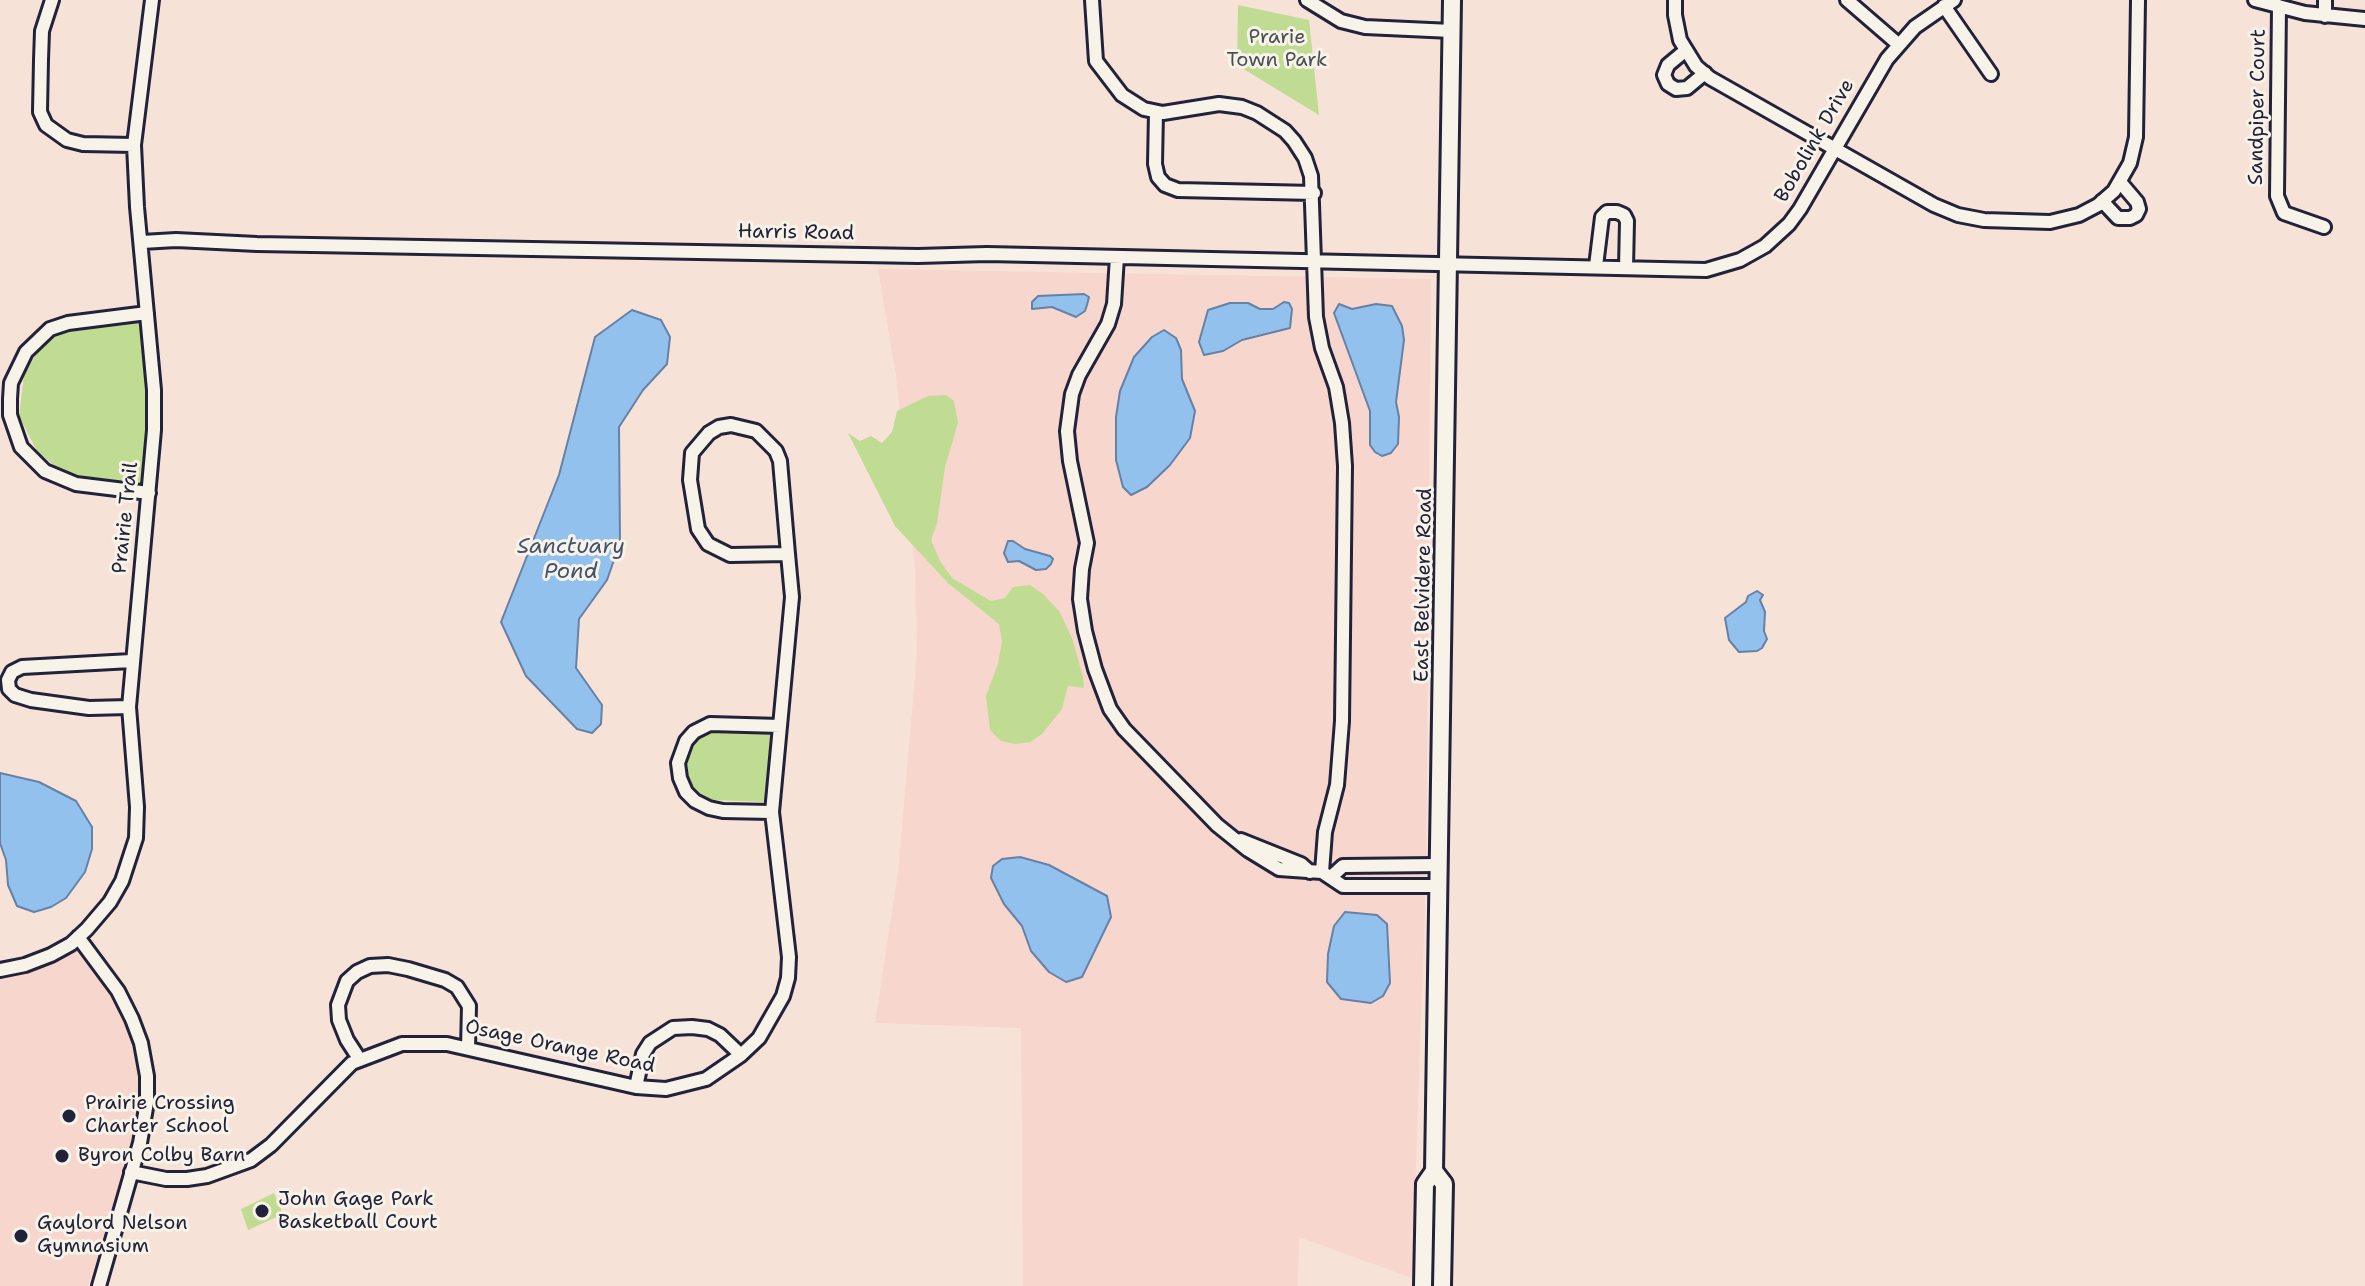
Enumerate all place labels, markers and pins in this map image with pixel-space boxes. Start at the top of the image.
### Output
place label: Prairie Crossing Charter School [85,1092,235,1139]
marker: Prairie Crossing Charter School [60,1107,78,1125]
place label: Byron Colby Barn [78,1144,245,1168]
marker: Byron Colby Barn [53,1147,71,1165]
place label: John Gage Park Basketball Court [278,1188,438,1235]
marker: John Gage Park Basketball Court [253,1202,271,1220]
place label: Gaylord Nelson Gymnasium [37,1212,188,1259]
marker: Gaylord Nelson Gymnasium [12,1227,30,1245]

